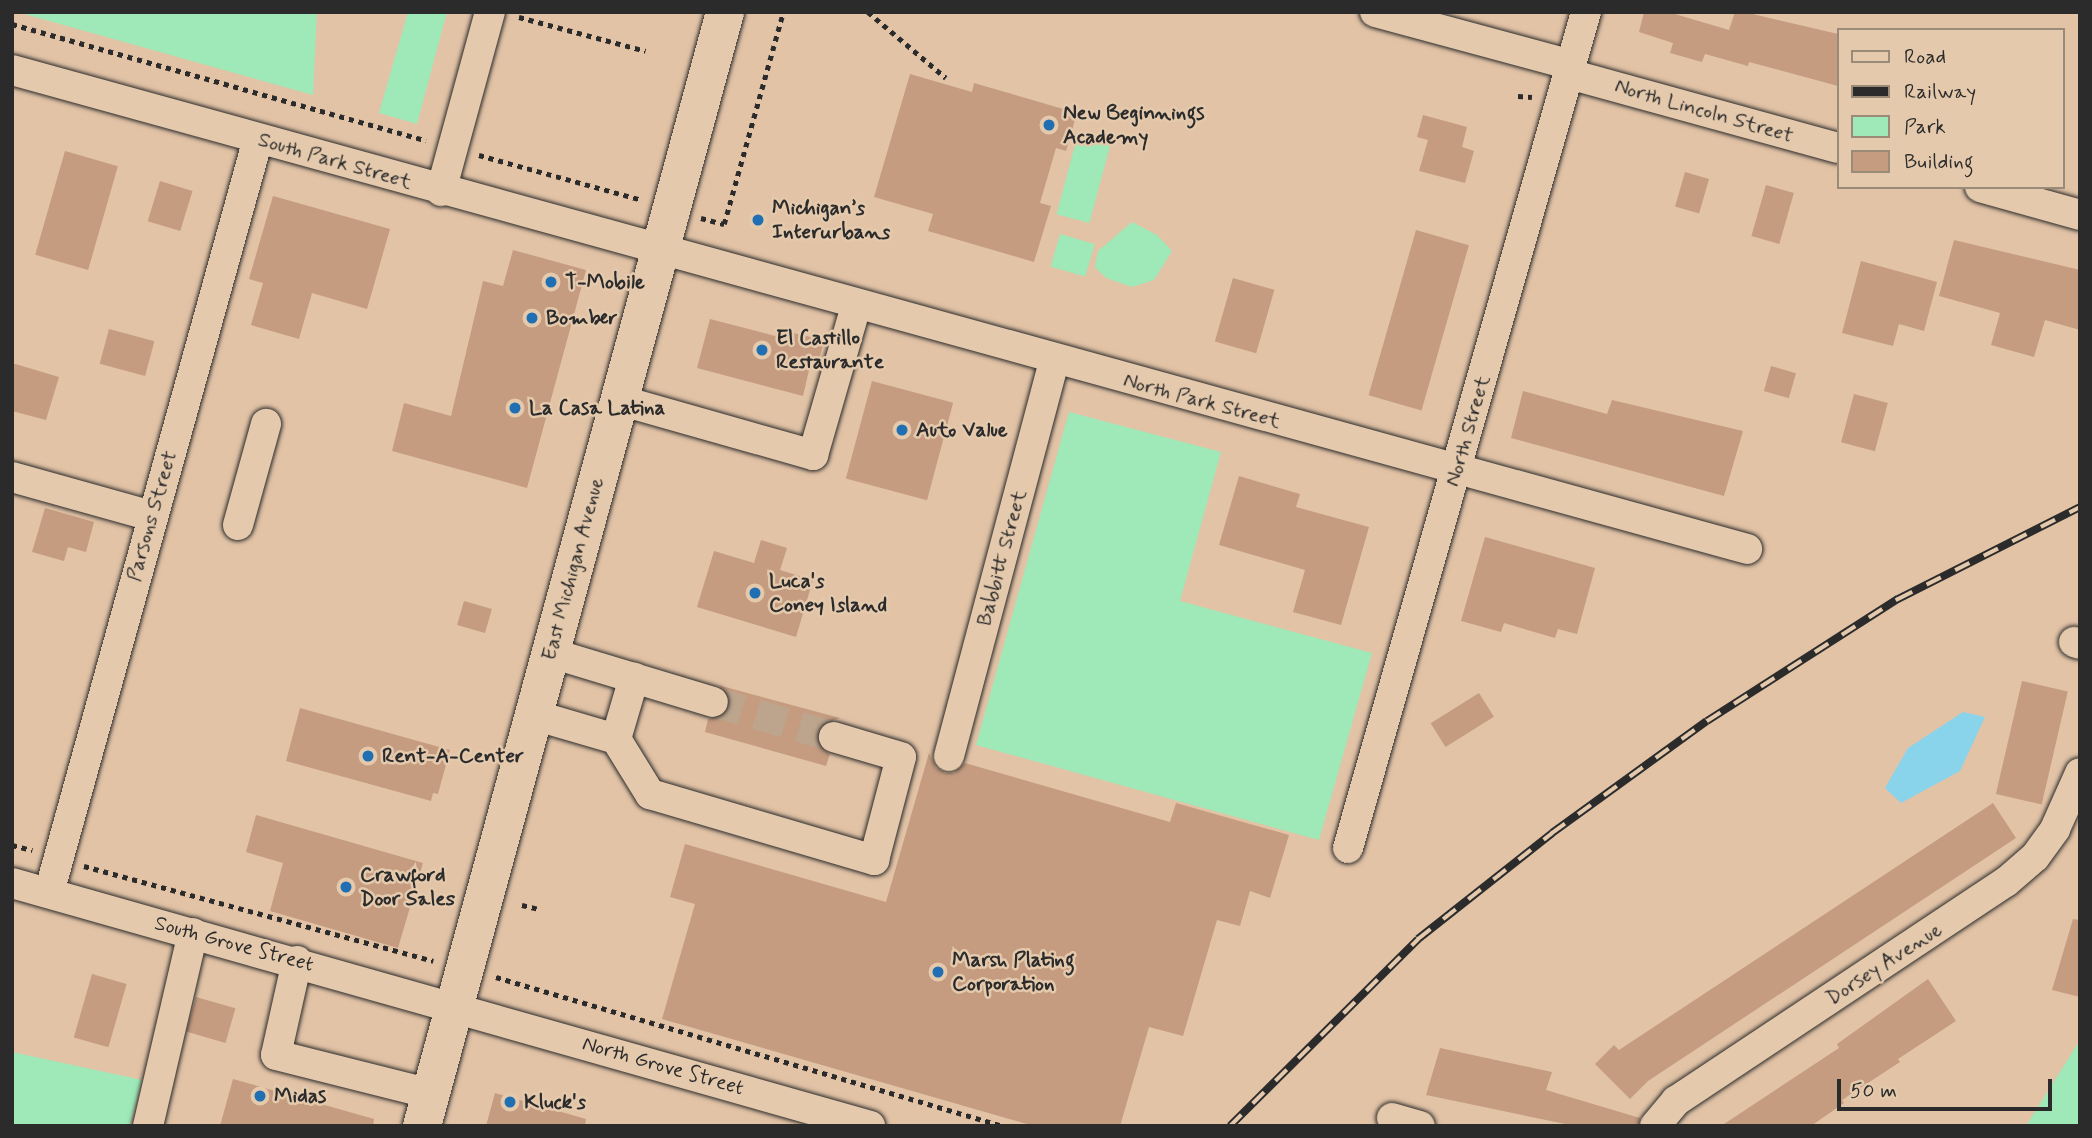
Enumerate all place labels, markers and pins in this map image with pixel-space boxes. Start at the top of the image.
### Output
place label: New Beginnings Academy [1063,100,1207,150]
marker: New Beginnings Academy [1041,117,1057,133]
place label: Michigan’s Interurbans [772,195,890,245]
marker: Michigan’s Interurbans [750,212,766,228]
place label: T-Mobile [565,269,645,295]
marker: T-Mobile [543,274,559,290]
place label: Bomber [546,305,617,331]
marker: Bomber [524,310,540,326]
place label: El Castillo Restaurante [776,325,884,375]
marker: El Castillo Restaurante [754,342,770,358]
place label: La Casa Latina [529,395,667,421]
marker: La Casa Latina [507,400,523,416]
place label: Auto Value [916,417,1008,443]
marker: Auto Value [894,422,910,438]
place label: Luca's Coney Island [769,568,891,618]
marker: Luca's Coney Island [747,585,763,601]
place label: Rent-A-Center [382,743,524,769]
marker: Rent-A-Center [360,748,376,764]
place label: Crawford Door Sales [360,862,452,912]
marker: Crawford Door Sales [338,879,354,895]
place label: Marsh Plating Corporation [952,947,1075,997]
marker: Marsh Plating Corporation [930,964,946,980]
place label: Midas [274,1083,326,1109]
marker: Midas [252,1088,268,1104]
place label: Kluck's [524,1089,586,1115]
marker: Kluck's [502,1094,518,1110]

